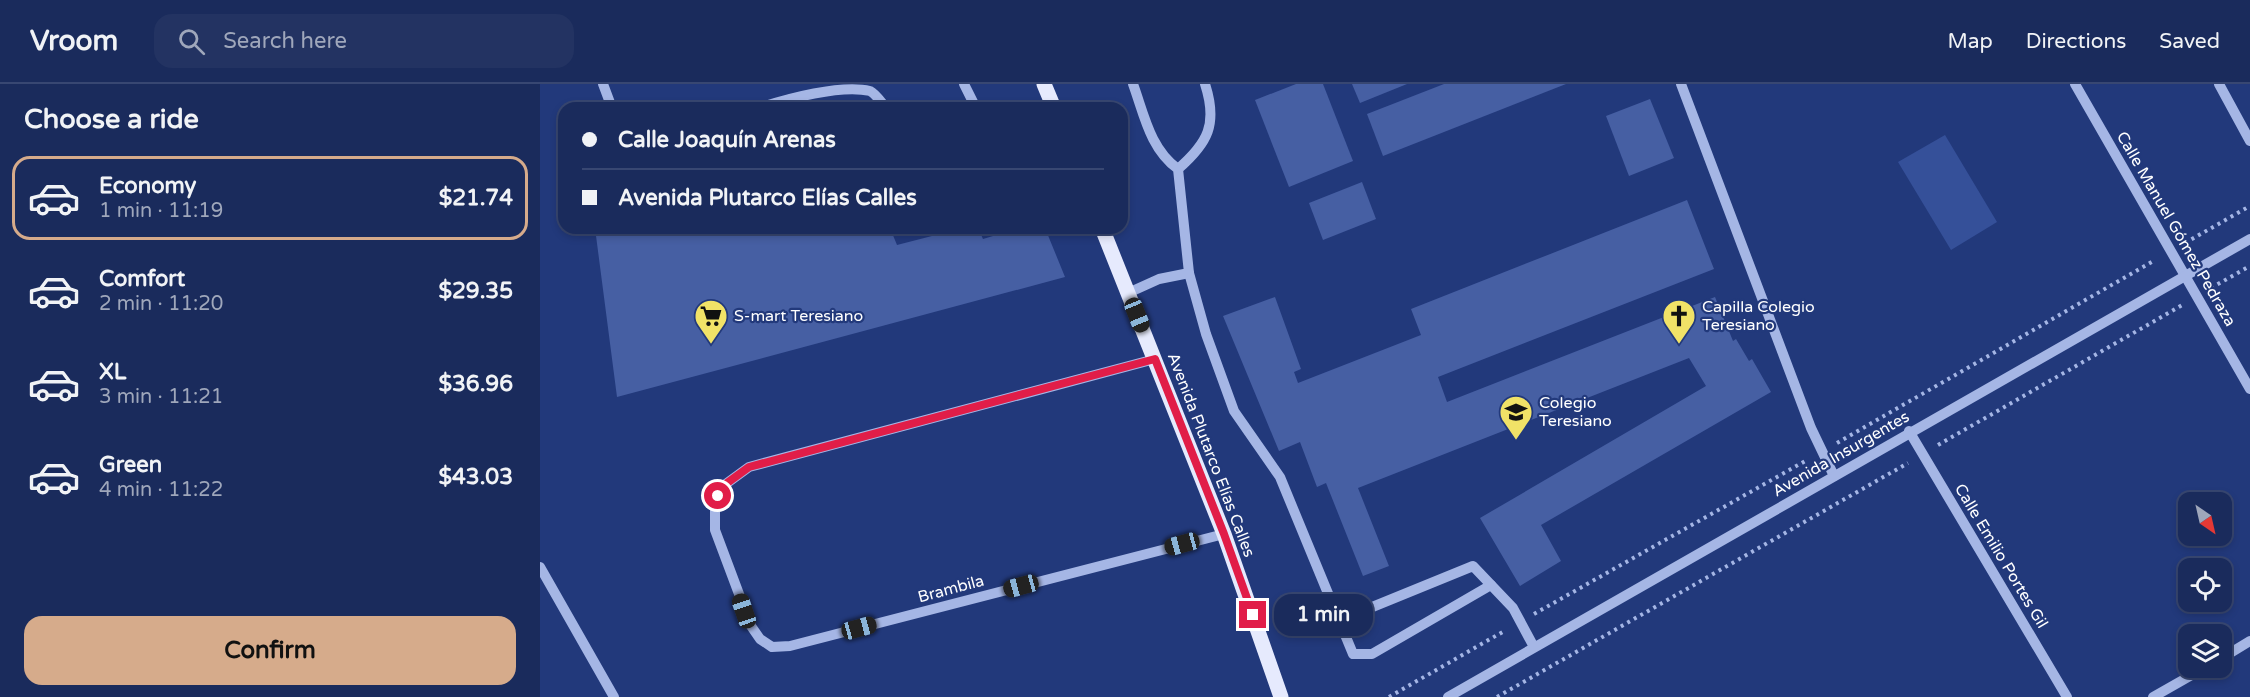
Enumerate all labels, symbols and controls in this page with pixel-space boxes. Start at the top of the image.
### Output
search box [154,14,574,68]
text: Vroom [30,24,118,58]
icon: search [175,25,208,58]
text: Search here [223,28,347,54]
text: Map [1947,29,1993,54]
text: Directions [2026,29,2126,54]
text: Saved [2159,29,2220,54]
text: Choose a ride [24,103,199,136]
text: Calle Joaquín Arenas [618,127,836,153]
street label: Calle Manuel Gómez Pedraza [2112,128,2240,330]
icon: car [27,171,81,225]
text: Economy [99,173,196,199]
text: $21.74 [439,185,513,211]
text: Avenida Plutarco Elías Calles [618,185,917,211]
text: 1 min · 11:19 [99,199,223,223]
icon: car [27,264,81,318]
text: Comfort [99,266,185,292]
text: $29.35 [438,278,513,304]
text: 2 min · 11:20 [99,292,223,316]
car [1122,295,1152,335]
place label: Capilla Colegio Teresiano [1702,297,1815,335]
supermarket icon: S-mart Teresiano [693,298,729,345]
church icon: Capilla Colegio Teresiano [1661,298,1697,345]
place label: S-mart Teresiano [734,306,863,326]
street label: Avenida Plutarco Elías Calles [1163,350,1259,560]
icon: car [27,357,81,411]
text: XL [99,359,126,385]
text: $36.96 [438,371,513,397]
text: 3 min · 11:21 [99,385,223,409]
place label: Colegio Teresiano [1539,393,1612,431]
school or university icon: Colegio Teresiano [1498,394,1534,441]
street label: Avenida Insurgentes [1769,407,1913,501]
icon: car [27,450,81,504]
text: Green [99,452,162,478]
text: $43.03 [438,464,513,490]
text: 4 min · 11:22 [99,478,223,502]
street label: Calle Emilio Portes Gil [1950,480,2052,632]
route start [704,482,731,509]
north arrow [2178,492,2232,546]
map controls [2178,492,2232,678]
car [1162,531,1202,557]
button: locate [2178,558,2232,612]
street label: Brambila [916,571,986,607]
car [1001,573,1041,599]
car [730,591,758,631]
callout: 1 min [1274,594,1373,636]
route end [1239,601,1266,628]
text: 1 min [1297,603,1350,627]
car [839,615,879,641]
button: Confirm [24,616,516,685]
button: layers [2178,624,2232,678]

